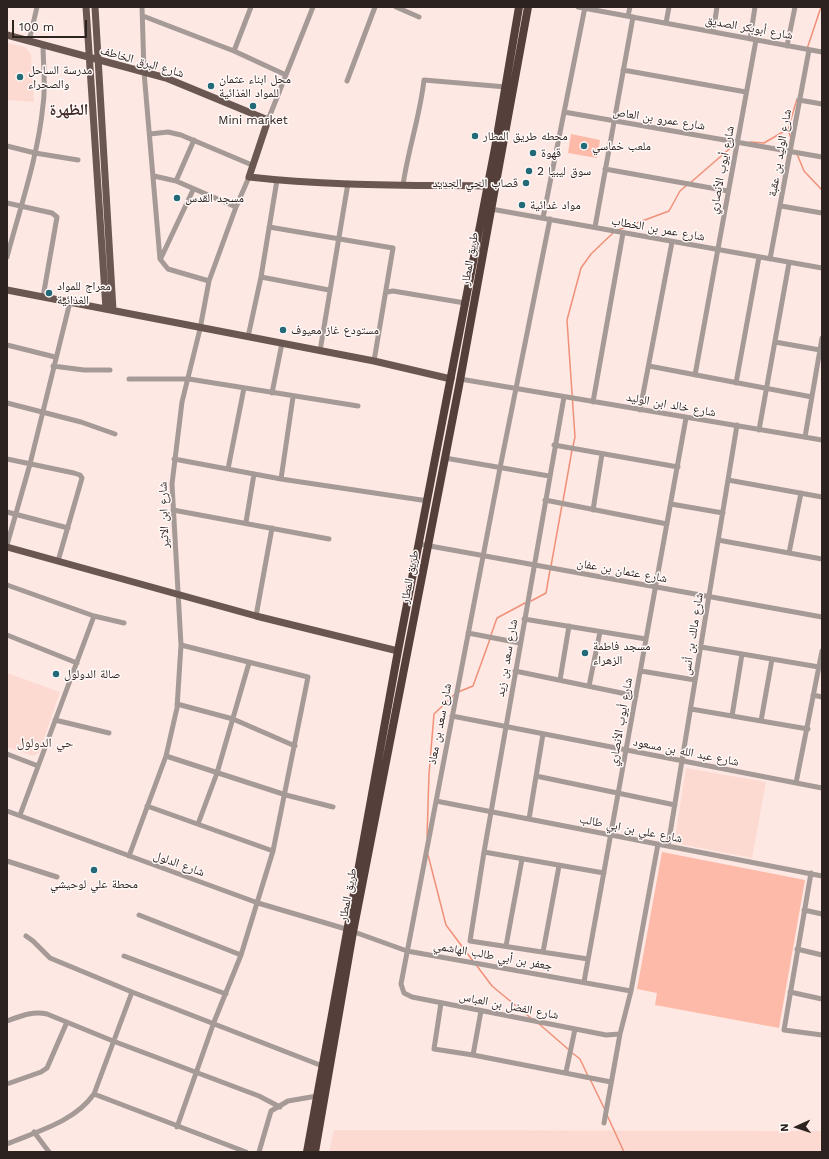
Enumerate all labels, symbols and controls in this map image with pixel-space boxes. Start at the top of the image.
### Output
scale bar [14,12,89,38]
street label: شارع أبوبكر الصديق [704,13,794,43]
text: 100 m [19,20,54,34]
street label: شارع البرق الخاطف [98,43,186,81]
place label: مدرسة الساحل والصحراء [28,63,92,91]
marker: مدرسة الساحل والصحراء [15,72,25,82]
place label: محل ابناء عثمان للمواد الغذائية [219,72,291,100]
marker: محل ابناء عثمان للمواد الغذائية [206,81,216,91]
district label: الظهرة [50,100,88,120]
marker: Mini market [248,101,258,111]
street label: شارع عمرو بن العاص [612,105,706,133]
street label: شارع الوليد بن عقبة [765,108,795,198]
place label: Mini market [218,113,288,127]
street label: شارع أيوب الأنصاري [706,125,738,215]
place label: محطه طريق المطار [483,129,568,143]
marker: محطه طريق المطار [470,131,480,141]
place label: ملعب خماسي [592,139,651,153]
marker: ملعب خماسي [579,141,589,151]
place label: قهوة [541,146,561,160]
marker: قهوة [528,148,538,158]
place label: سوق ليبيا 2 [537,164,591,178]
marker: سوق ليبيا 2 [524,166,534,176]
place label: قصاب الحي الجديد [433,176,518,190]
marker: قصاب الحي الجديد [521,178,531,188]
place label: مسجد القدس [185,191,244,205]
marker: مسجد القدس [172,193,182,203]
place label: مواد غدائية [530,198,581,212]
marker: مواد غدائية [517,200,527,210]
street label: شارع عمر بن الخطاب [610,214,706,244]
street label: طريق المطار [458,231,482,287]
place label: معراج للمواد الغذائية [57,279,111,307]
marker: معراج للمواد الغذائية [44,288,54,298]
place label: مستودع غاز معيوف [291,323,379,337]
marker: مستودع غاز معيوف [278,325,288,335]
street label: شارع خالد ابن الوليد [625,390,717,420]
street label: شارع ابن الاثير [156,482,172,548]
street label: طريق المطار [398,549,422,605]
street label: شارع عثمان بن عفان [576,556,668,586]
street label: شارع مالك بن أنس [679,592,707,676]
street label: شارع سعد بن زيد [493,618,521,698]
place label: مسجد فاطمة الزهراء [593,639,651,667]
marker: مسجد فاطمة الزهراء [580,648,590,658]
place label: صالة الدولول [64,667,121,681]
marker: صالة الدولول [51,669,61,679]
street label: شارع أيوب الأنصاري [606,677,636,767]
street label: شارع سعد بن معاذ [425,682,455,766]
district label: حي الدولول [17,735,73,751]
street label: شارع عبد الله بن مسعود [632,735,740,769]
street label: شارع علي بن ابي طالب [578,812,684,846]
street label: شارع الدلول [151,848,207,880]
marker: محطة علي لوحيشي [89,865,99,875]
street label: طريق المطار [336,867,360,923]
place label: محطة علي لوحيشي [50,877,138,891]
street label: جعفر بن أبي طالب الهاشمي [432,938,554,974]
street label: شارع الفضل بن العباس [458,989,560,1023]
north arrow [777,1107,817,1147]
text: N [778,1123,791,1132]

